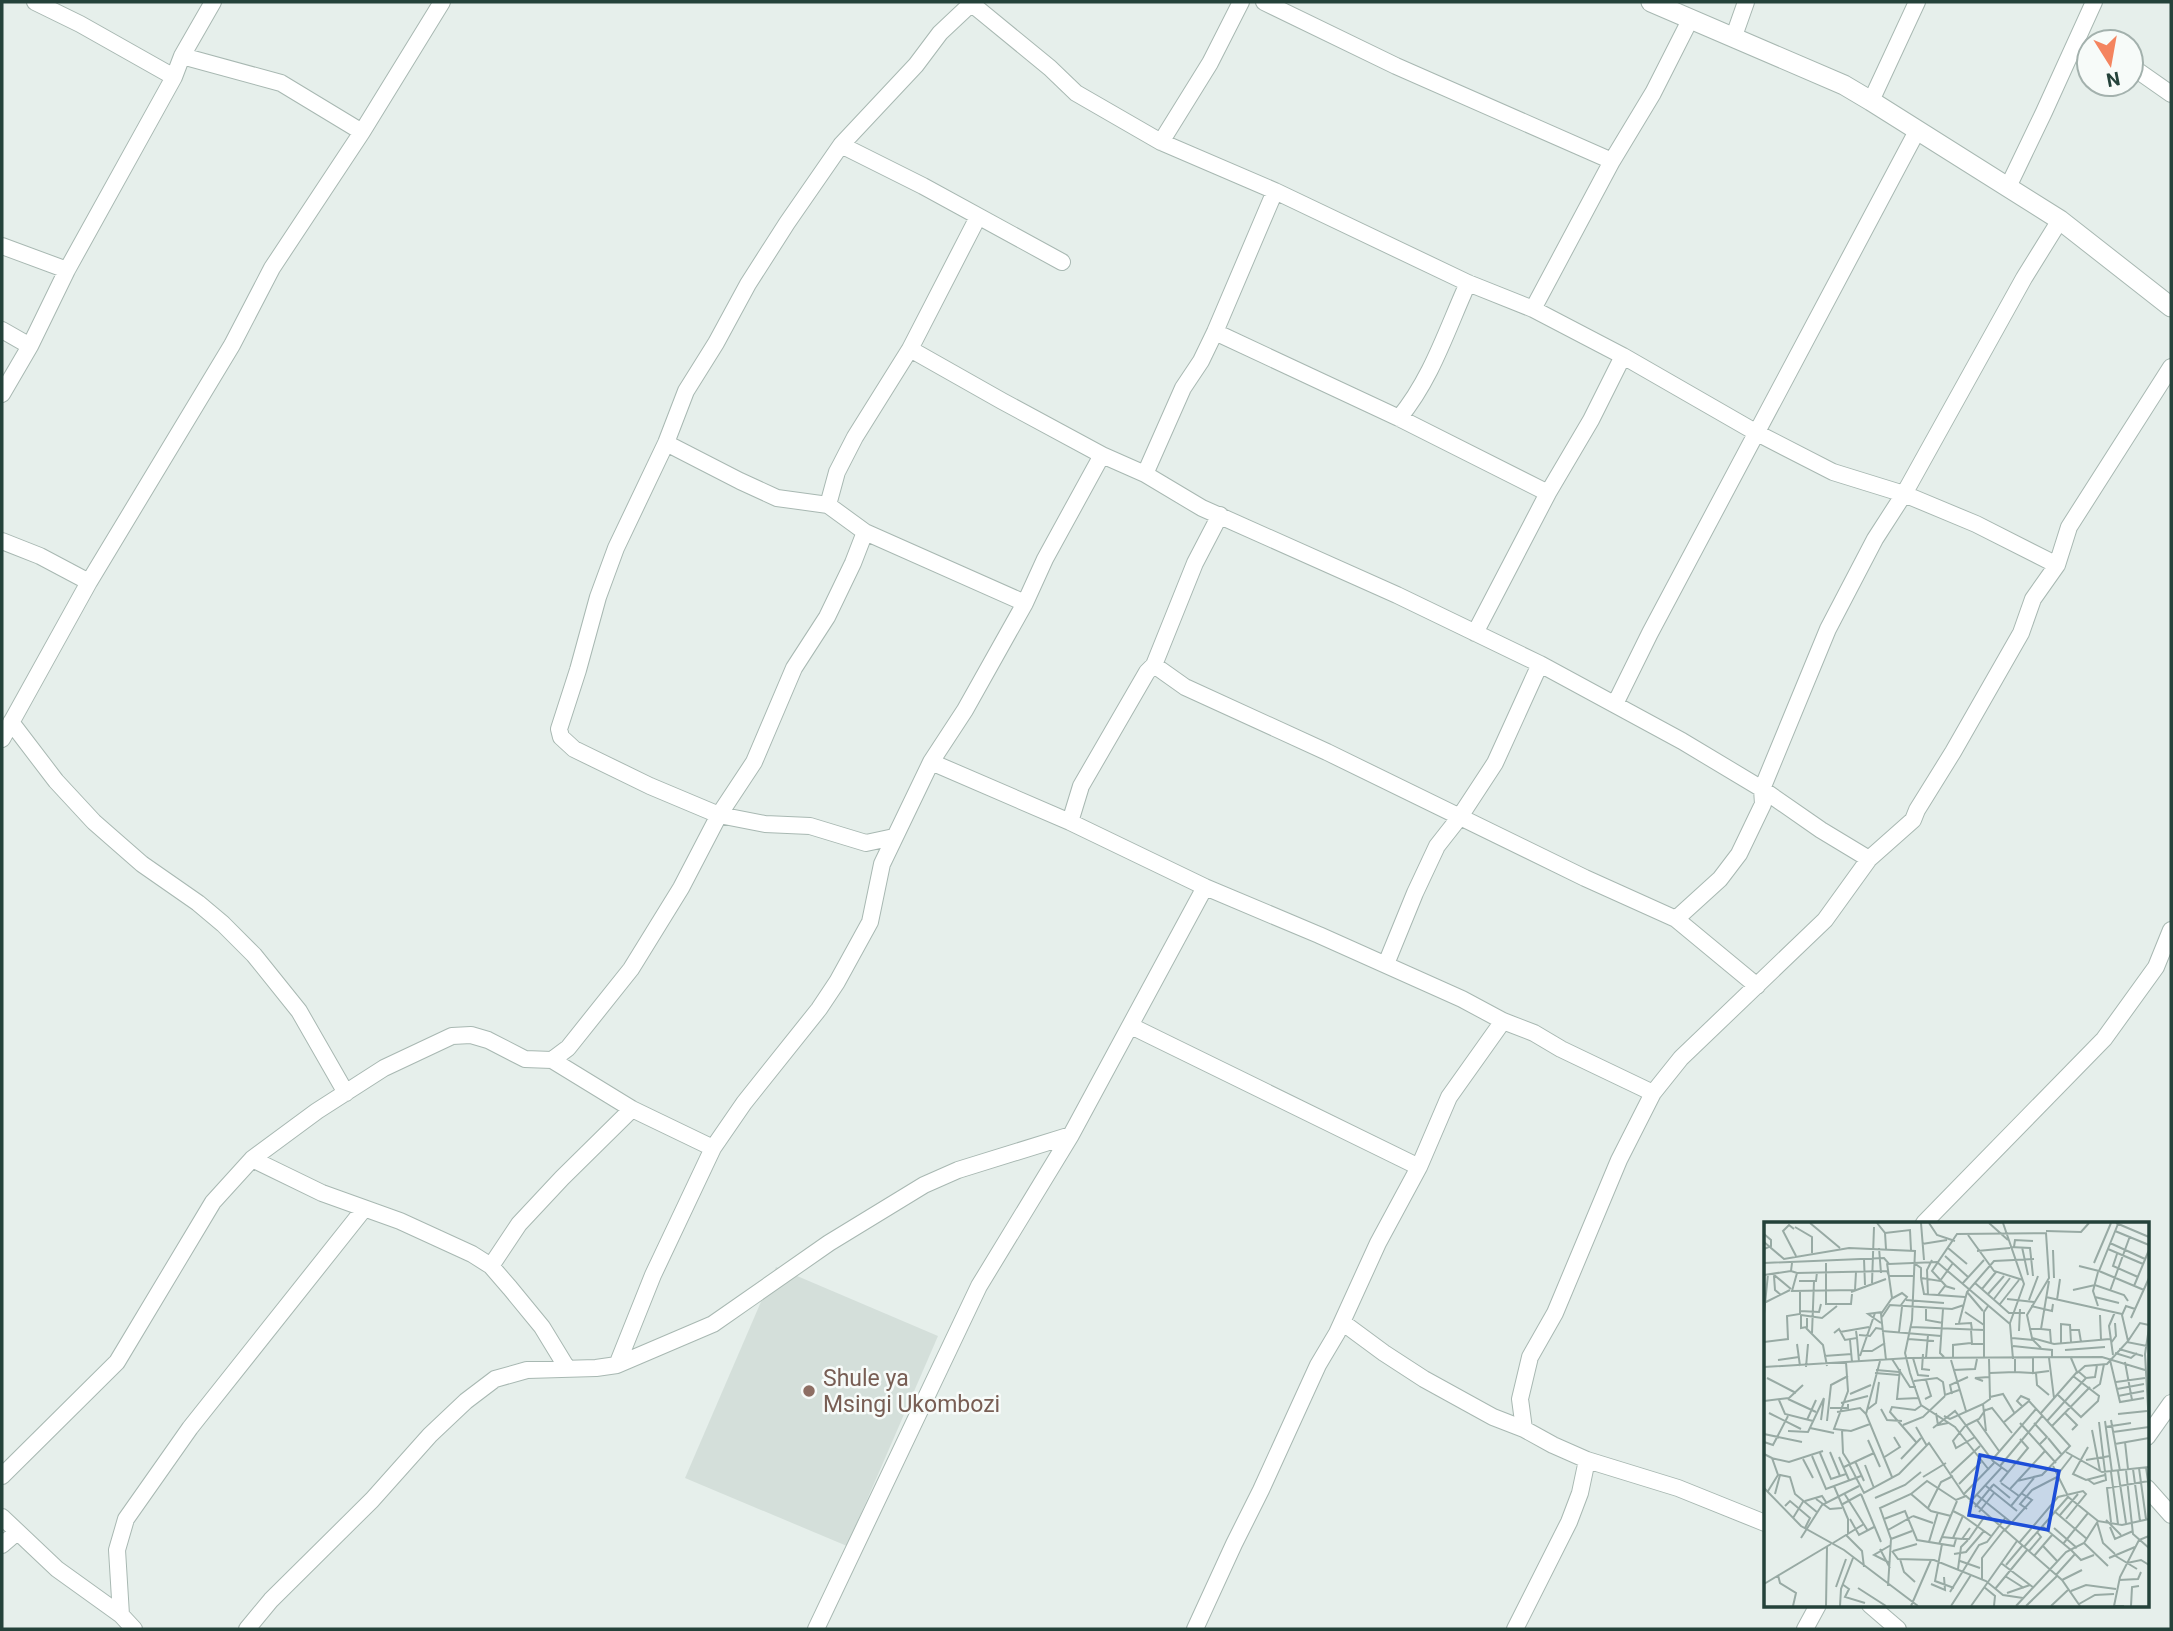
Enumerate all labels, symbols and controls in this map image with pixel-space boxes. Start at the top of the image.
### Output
north arrow [2075,28,2145,98]
text: N [2104,67,2122,92]
inset map [1764,1222,2148,1606]
place label: Shule ya Msingi Ukombozi [823,1365,1000,1418]
marker: Shule ya Msingi Ukombozi [801,1383,817,1399]

